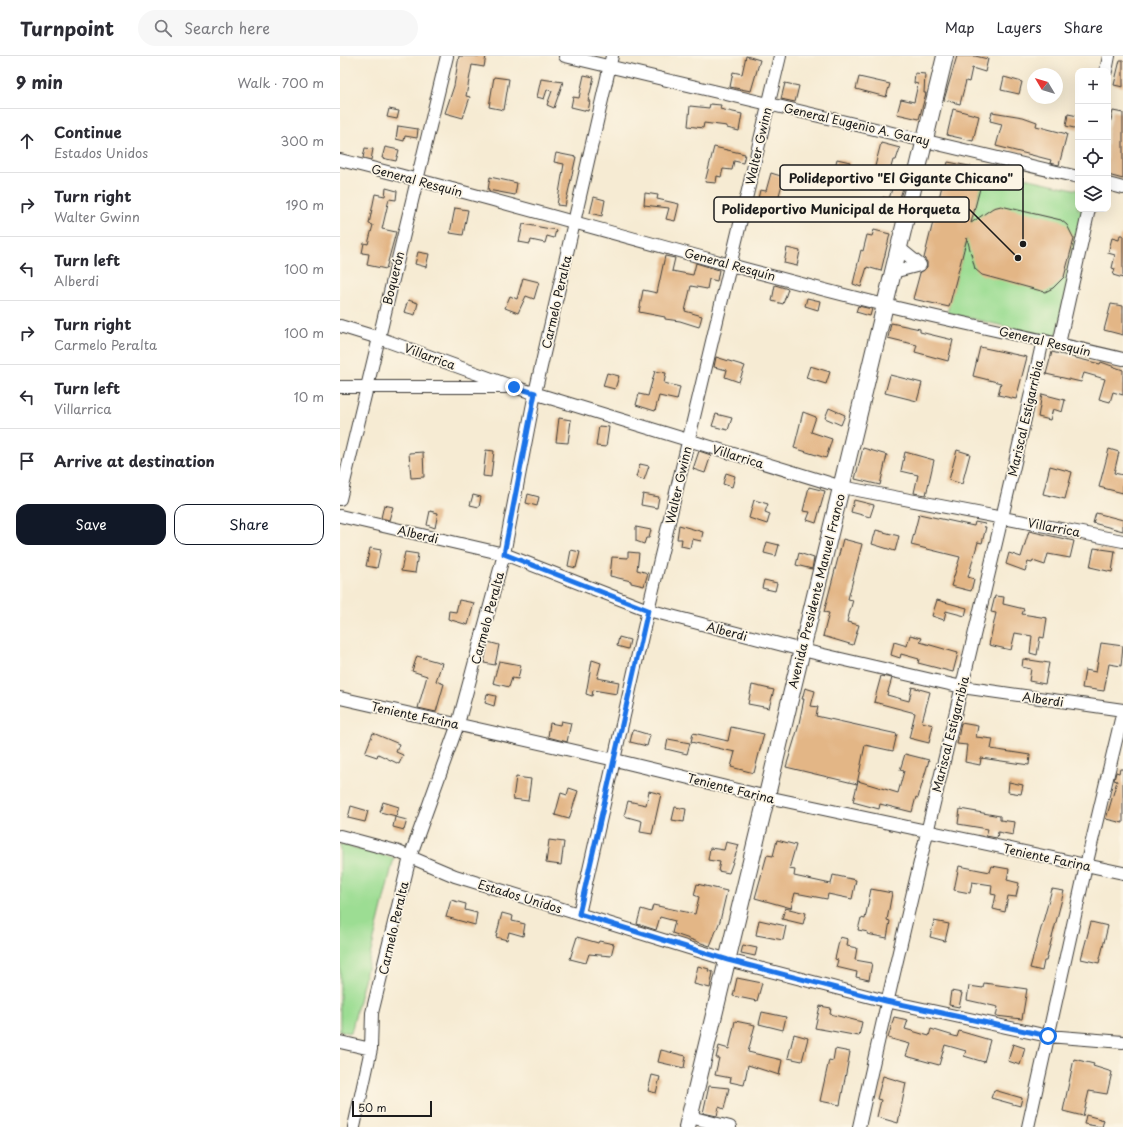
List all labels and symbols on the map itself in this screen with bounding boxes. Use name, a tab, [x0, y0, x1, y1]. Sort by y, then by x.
north arrow	[1027, 68, 1063, 104]
street label: General Eugenio A. Garay	[782, 98, 932, 150]
street label: Walter Gwinn	[740, 105, 776, 187]
street label: General Resquín	[369, 159, 465, 201]
callout: Polideportivo "El Gigante Chicano"	[780, 165, 1023, 190]
text: Polideportivo "El Gigante Chicano"	[789, 168, 1013, 187]
callout: Polideportivo Municipal de Horqueta	[714, 197, 969, 222]
text: Polideportivo Municipal de Horqueta	[721, 199, 961, 218]
street label: General Resquín	[682, 243, 778, 285]
street label: Boquerón	[378, 249, 408, 307]
street label: Carmelo Peralta	[537, 253, 576, 350]
street label: General Resquín	[997, 322, 1093, 360]
street label: Villarrica	[402, 338, 458, 374]
street label: Mariscal Estigarribia	[1003, 357, 1047, 478]
route end	[505, 378, 523, 396]
street label: Villarrica	[710, 440, 766, 472]
street label: Walter Gwinn	[660, 444, 696, 526]
street label: Avenida Presidente Manuel Franco	[783, 491, 849, 690]
street label: Villarrica	[1026, 513, 1082, 541]
street label: Alberdi	[396, 521, 440, 547]
street label: Carmelo Peralta	[466, 569, 508, 666]
street label: Alberdi	[705, 617, 749, 645]
street label: Mariscal Estigarribia	[927, 673, 973, 794]
street label: Alberdi	[1021, 687, 1065, 711]
street label: Teniente Farina	[369, 697, 461, 733]
street label: Teniente Farina	[685, 768, 777, 808]
street label: Teniente Farina	[1001, 839, 1093, 875]
street label: Estados Unidos	[476, 875, 565, 917]
street label: Carmelo Peralta	[374, 879, 413, 976]
route start	[1039, 1027, 1057, 1045]
scale bar	[352, 1099, 432, 1118]

